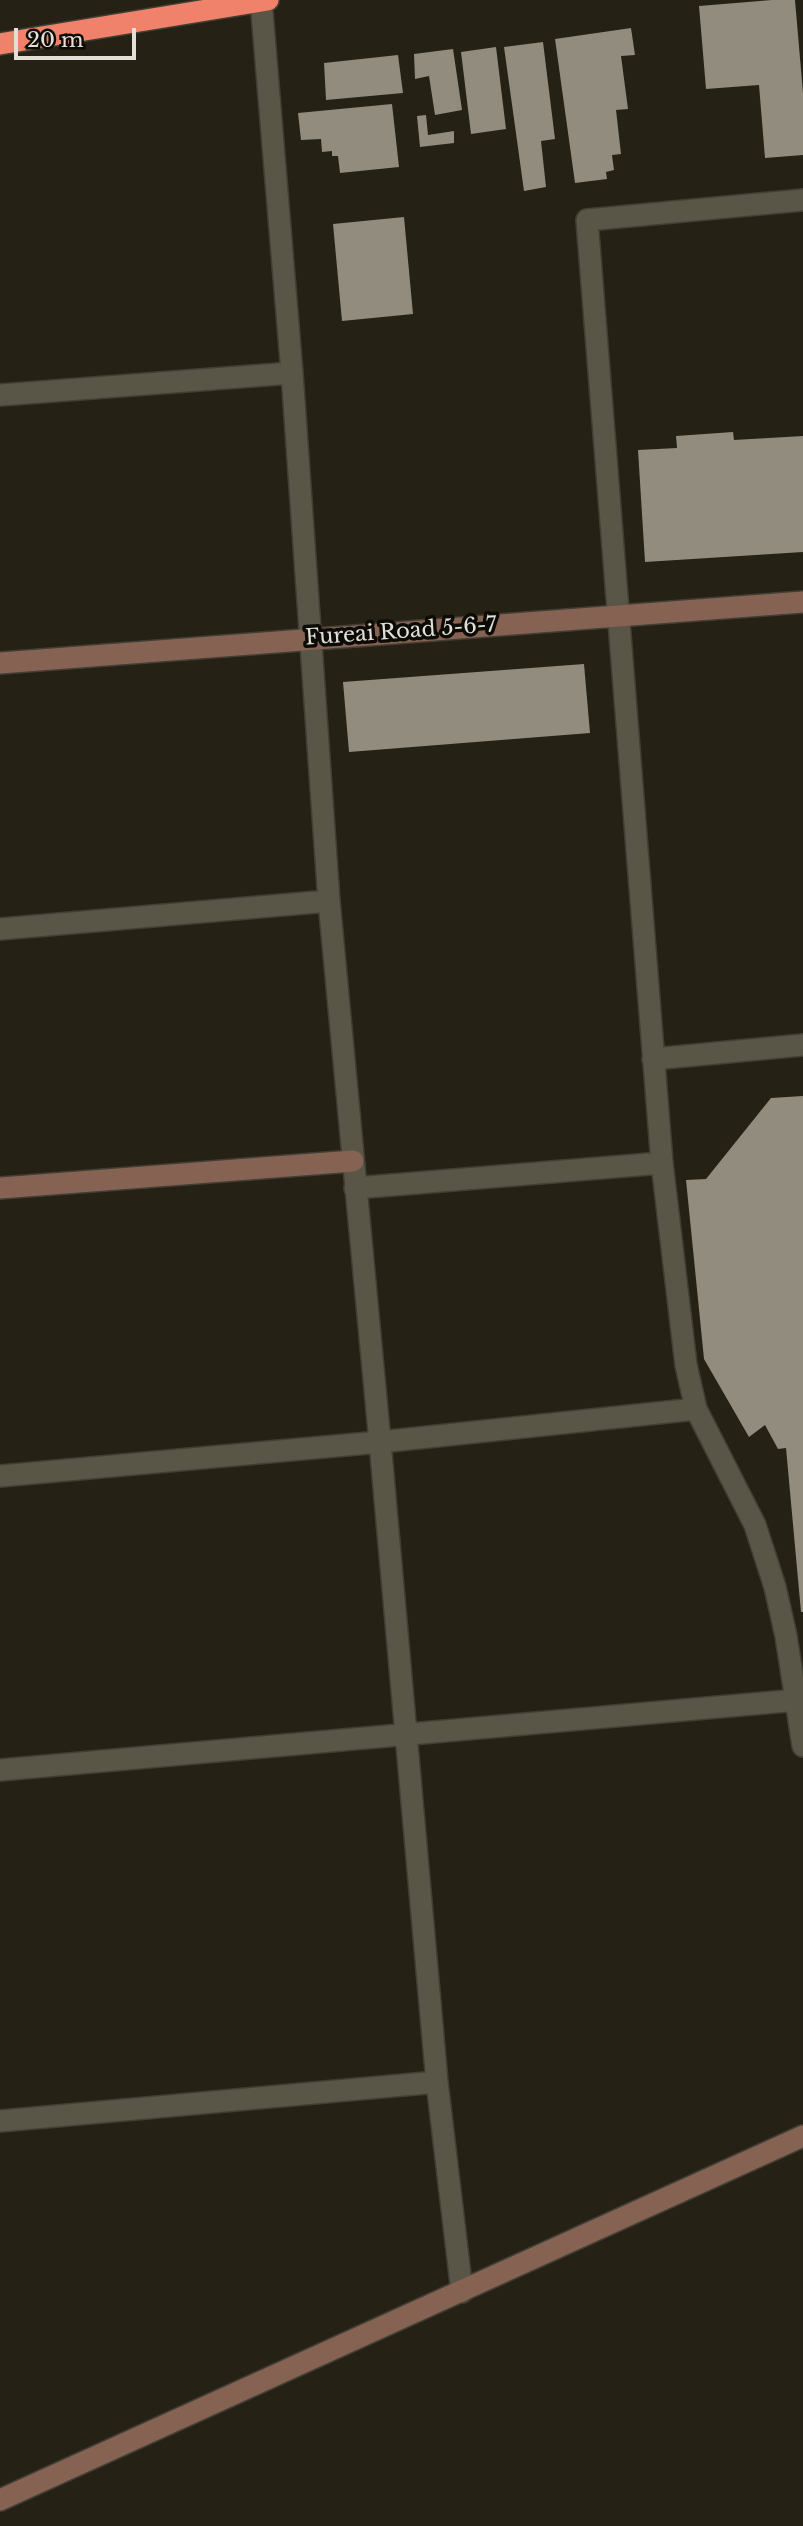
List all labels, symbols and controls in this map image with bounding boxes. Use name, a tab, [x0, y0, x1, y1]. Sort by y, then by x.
scale bar	[18, 14, 140, 58]
text: 20 m	[27, 27, 84, 53]
street label: Fureai Road 5-6-7	[304, 613, 498, 651]

